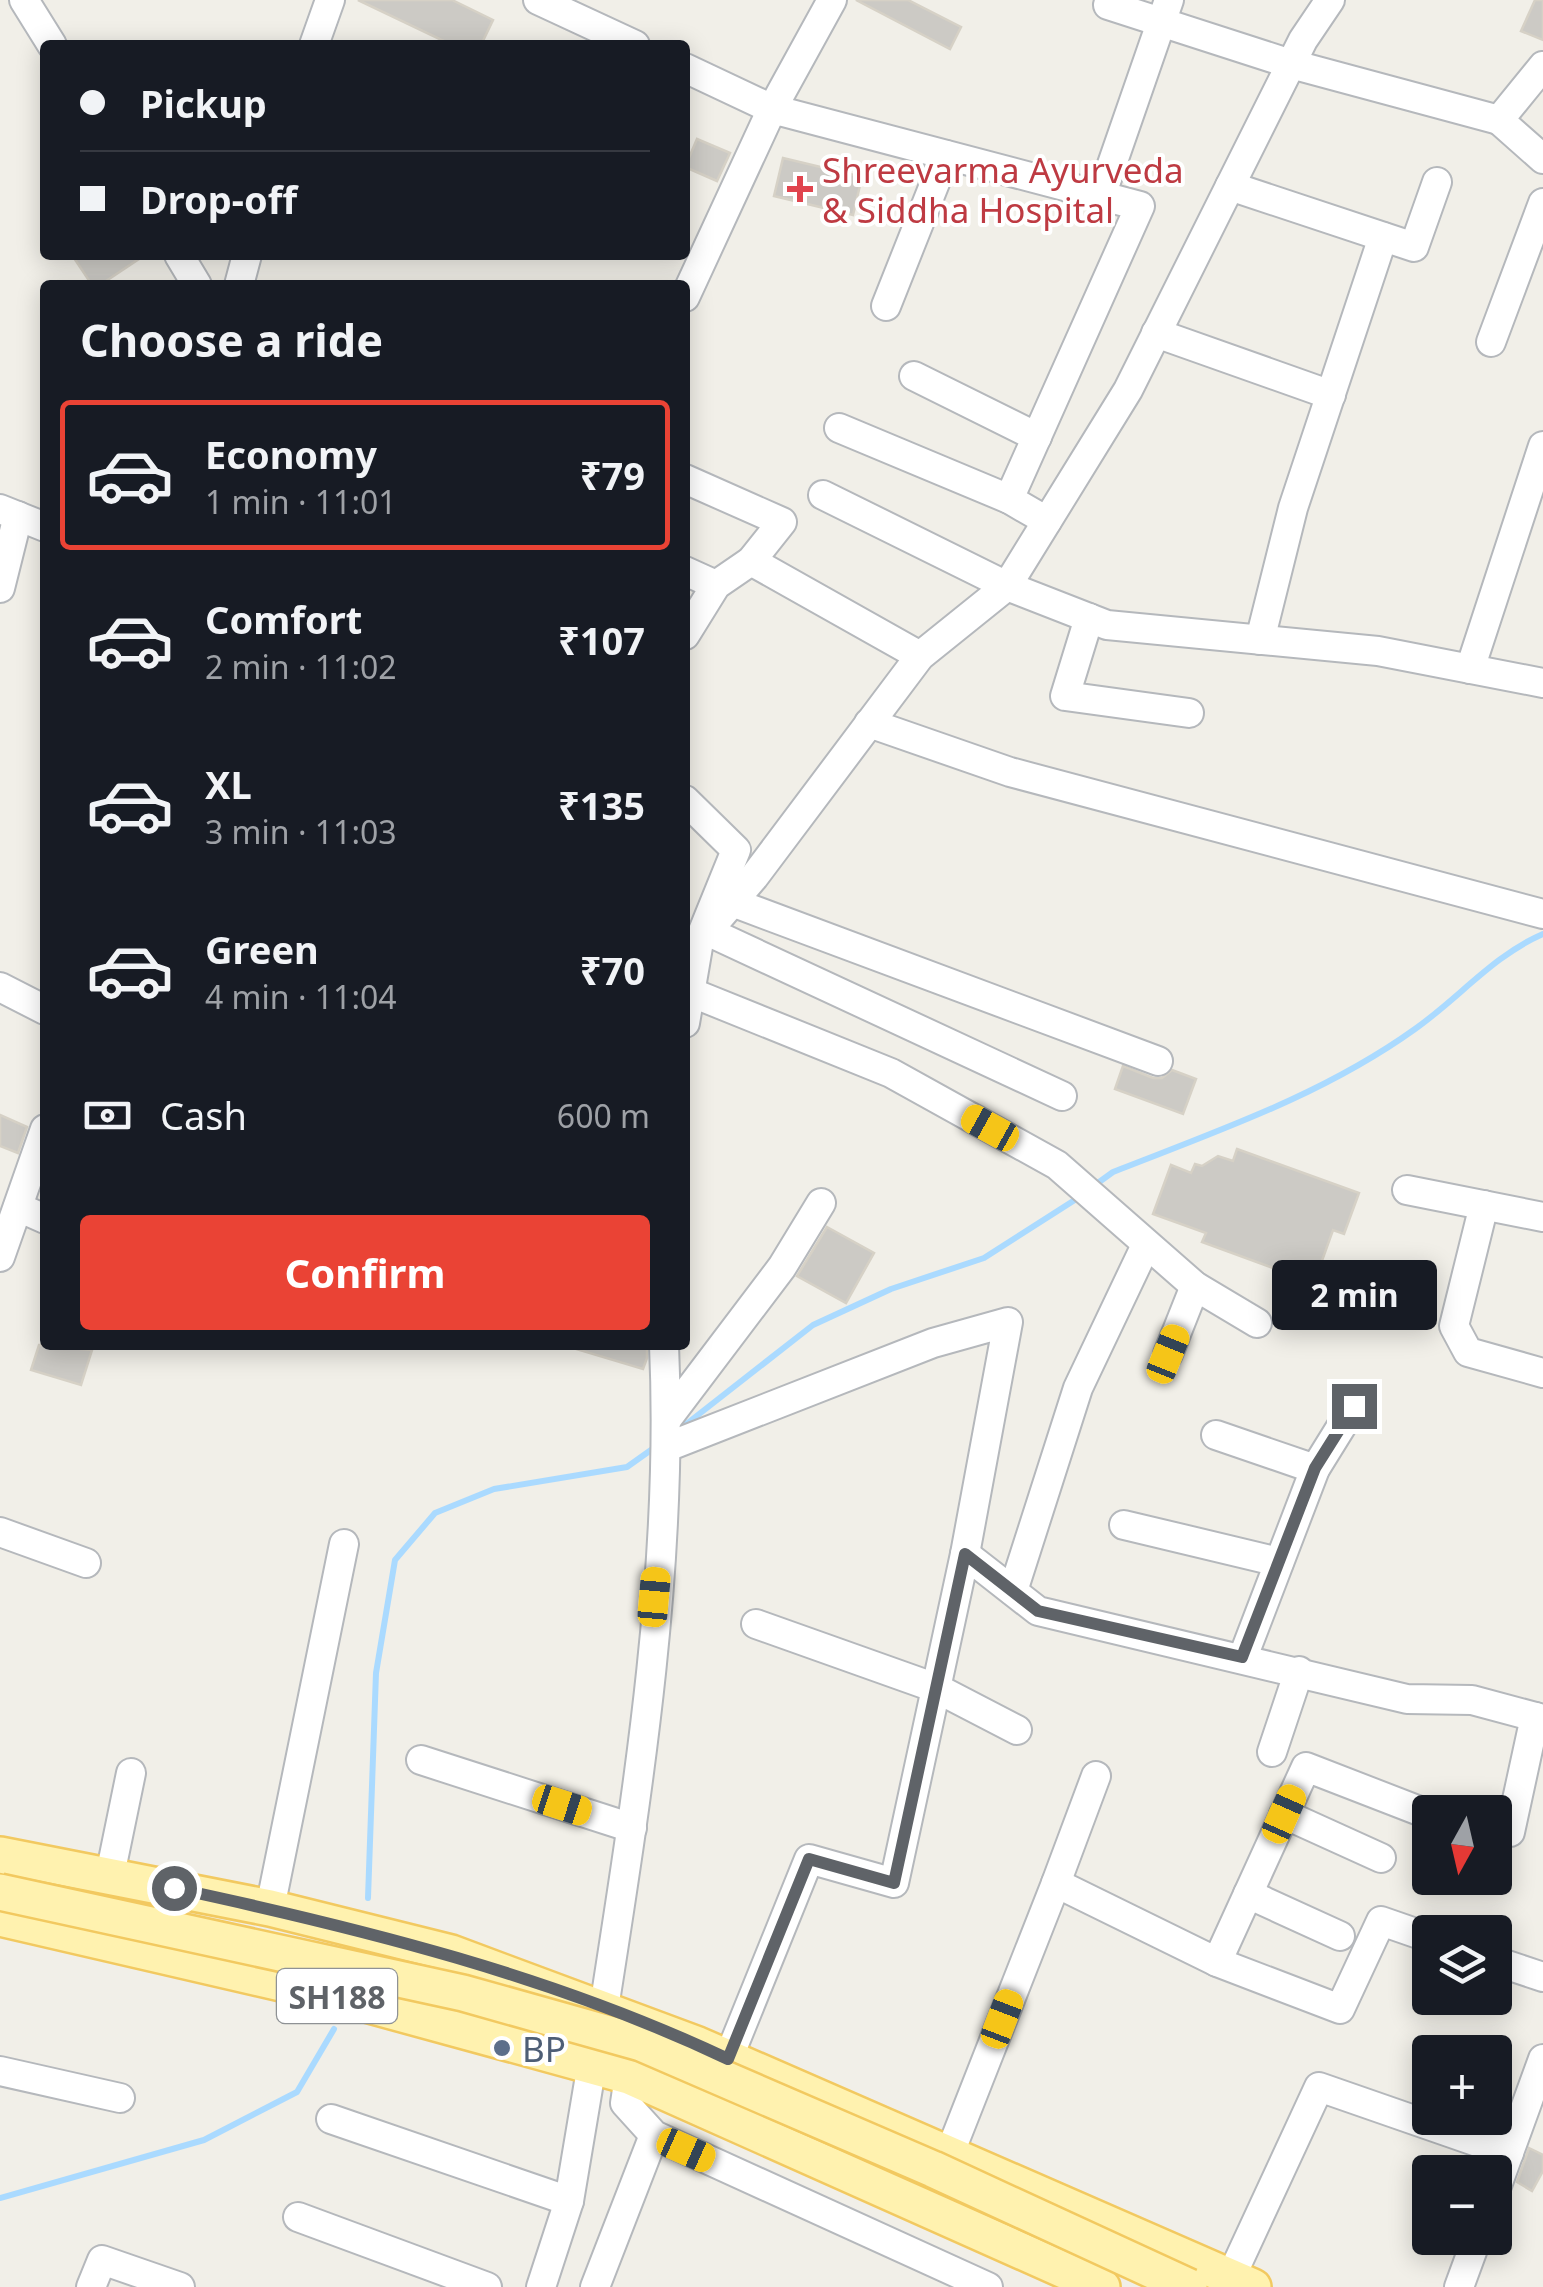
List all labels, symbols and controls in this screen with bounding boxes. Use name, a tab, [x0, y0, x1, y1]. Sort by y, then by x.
text: Pickup	[140, 77, 267, 129]
place label: Shreevarma Ayurveda & Siddha Hospital	[822, 146, 1184, 233]
text: Drop-off	[140, 173, 297, 225]
marker: Shreevarma Ayurveda & Siddha Hospital	[787, 176, 813, 202]
text: Choose a ride	[80, 309, 383, 370]
text: Economy	[205, 428, 377, 480]
icon: car	[85, 430, 175, 520]
text: ₹79	[580, 449, 645, 501]
text: 1 min · 11:01	[205, 480, 397, 523]
text: Comfort	[205, 593, 362, 645]
icon: car	[85, 595, 175, 685]
text: ₹107	[558, 614, 645, 666]
text: 2 min · 11:02	[205, 645, 397, 688]
text: XL	[205, 758, 252, 810]
icon: car	[85, 760, 175, 850]
text: ₹135	[558, 779, 645, 831]
text: 3 min · 11:03	[205, 810, 397, 853]
text: Green	[205, 923, 319, 975]
icon: car	[85, 925, 175, 1015]
text: ₹70	[580, 944, 645, 996]
text: 4 min · 11:04	[205, 975, 397, 1018]
icon: cash	[80, 1088, 135, 1143]
text: Cash	[160, 1089, 247, 1141]
text: 600 m	[557, 1094, 650, 1137]
car	[956, 1100, 1024, 1156]
button: Confirm	[80, 1215, 650, 1330]
callout: 2 min	[1272, 1261, 1436, 1331]
text: 2 min	[1310, 1273, 1399, 1316]
car	[1143, 1321, 1193, 1387]
route end	[1332, 1384, 1377, 1429]
car	[636, 1566, 672, 1628]
car	[1258, 1780, 1310, 1848]
car	[529, 1781, 595, 1829]
north arrow	[1412, 1795, 1512, 1895]
map controls	[1412, 1795, 1512, 2255]
route start	[152, 1866, 197, 1911]
button: layers	[1412, 1915, 1512, 2015]
road number: SH188	[277, 1969, 397, 2023]
car	[977, 1986, 1027, 2052]
place label: BP	[522, 2025, 566, 2072]
button: +	[1412, 2035, 1512, 2135]
marker: BP	[491, 2037, 513, 2059]
car	[652, 2124, 720, 2176]
button: −	[1412, 2155, 1512, 2255]

